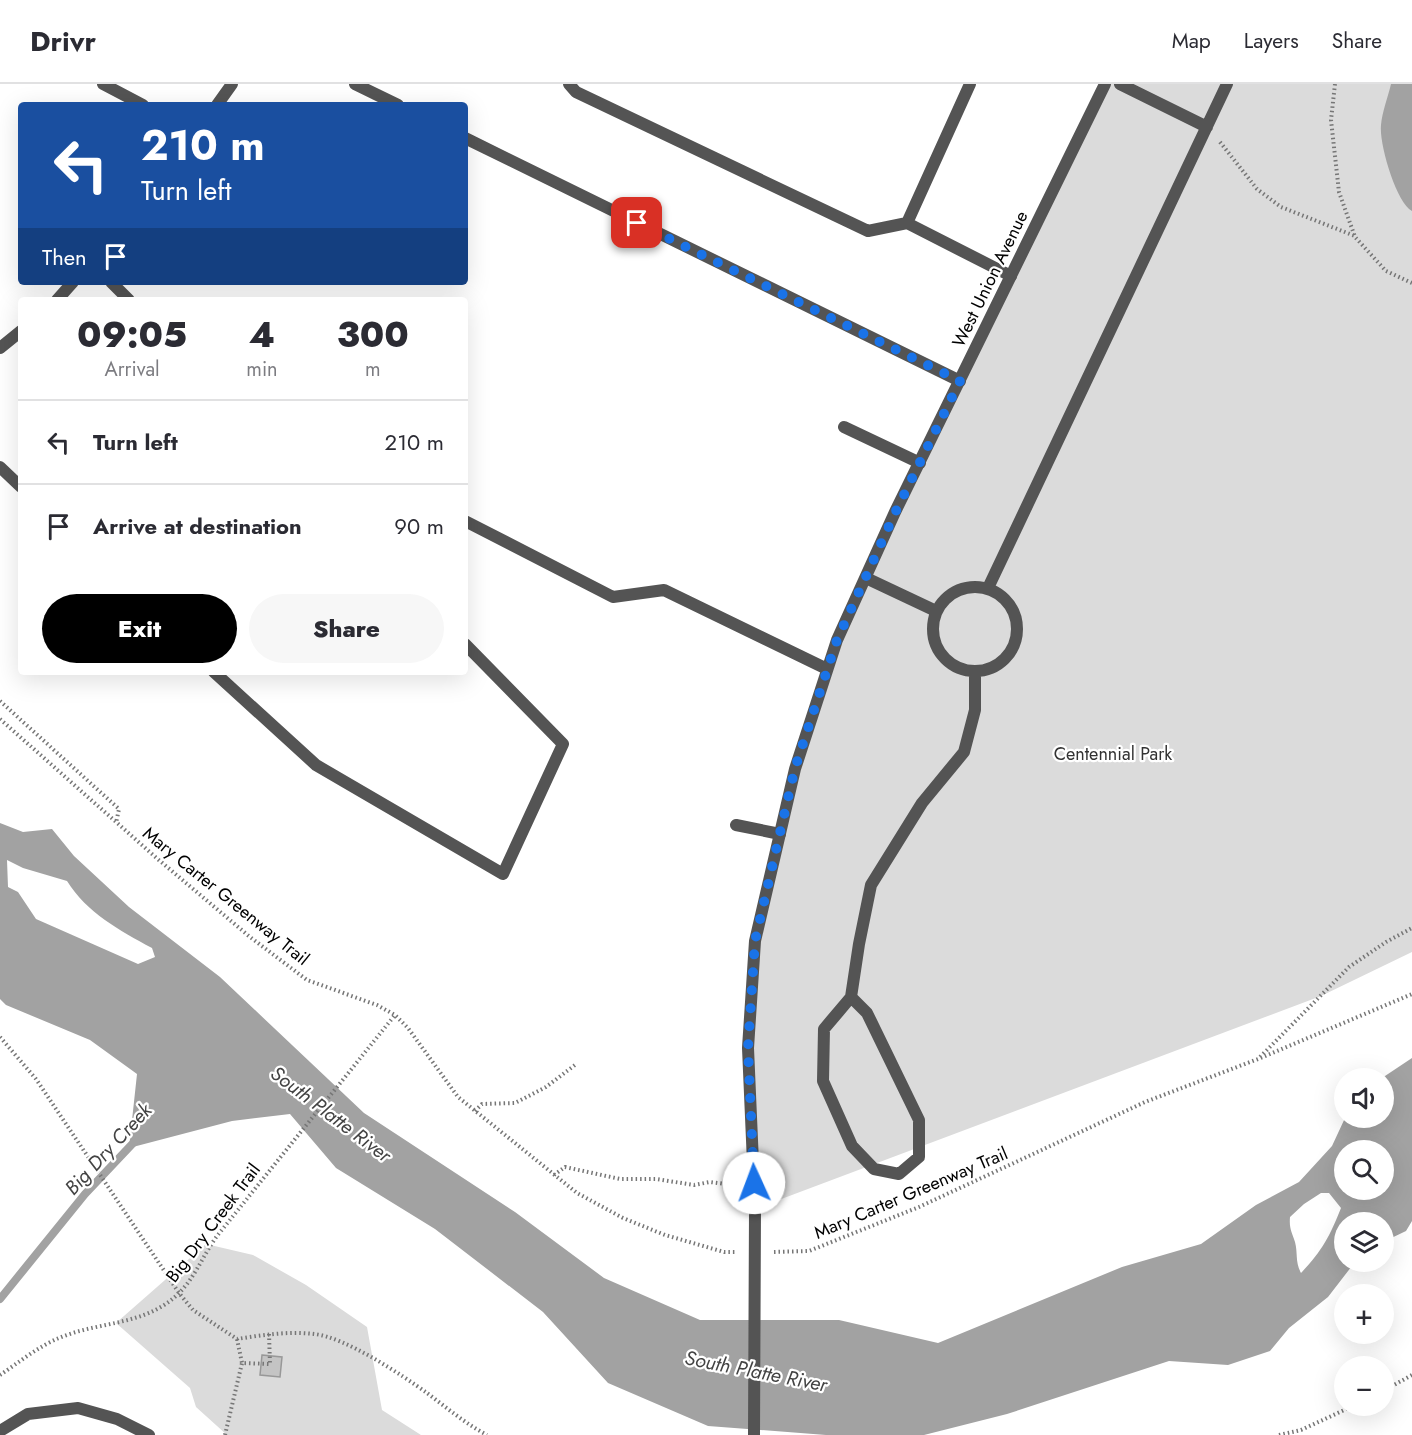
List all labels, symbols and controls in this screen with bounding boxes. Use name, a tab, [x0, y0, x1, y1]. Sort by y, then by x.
text: Drivr	[30, 21, 96, 62]
text: Map	[1172, 26, 1211, 56]
text: Layers	[1244, 26, 1299, 56]
text: Share	[1332, 26, 1382, 56]
text: 210 m	[141, 115, 265, 176]
icon: left	[42, 126, 120, 204]
text: Turn left	[141, 171, 231, 210]
pin	[611, 197, 662, 248]
icon: arrive	[620, 206, 653, 239]
street label: West Union Avenue	[946, 206, 1034, 352]
icon: arrive	[99, 240, 132, 273]
text: Then	[42, 241, 87, 273]
text: 09:05	[77, 308, 187, 360]
text: 4	[249, 308, 275, 360]
text: 300	[337, 308, 409, 360]
text: Arrival	[105, 355, 160, 384]
text: min	[246, 355, 278, 384]
text: m	[365, 355, 381, 384]
icon: left	[42, 426, 75, 459]
text: Turn left	[93, 426, 178, 458]
text: 210 m	[385, 426, 444, 458]
icon: arrive	[42, 510, 75, 543]
text: Arrive at destination	[93, 510, 302, 542]
text: 90 m	[394, 510, 444, 542]
button: Exit	[42, 594, 237, 663]
button: Share	[249, 594, 444, 663]
park label: Centennial Park	[1054, 741, 1172, 767]
street label: Mary Carter Greenway Trail	[137, 820, 315, 972]
water label: South Platte River	[264, 1059, 398, 1170]
map controls	[1334, 1068, 1394, 1416]
button: sound	[1334, 1068, 1394, 1128]
water label: Big Dry Creek	[58, 1096, 160, 1202]
street label: Mary Carter Greenway Trail	[810, 1140, 1012, 1246]
button: search	[1334, 1140, 1394, 1200]
position arrow	[722, 1151, 786, 1215]
street label: Big Dry Creek Trail	[159, 1158, 267, 1288]
button: layers	[1334, 1212, 1394, 1272]
button: +	[1334, 1284, 1394, 1344]
water label: South Platte River	[682, 1343, 831, 1400]
button: −	[1334, 1356, 1394, 1416]

